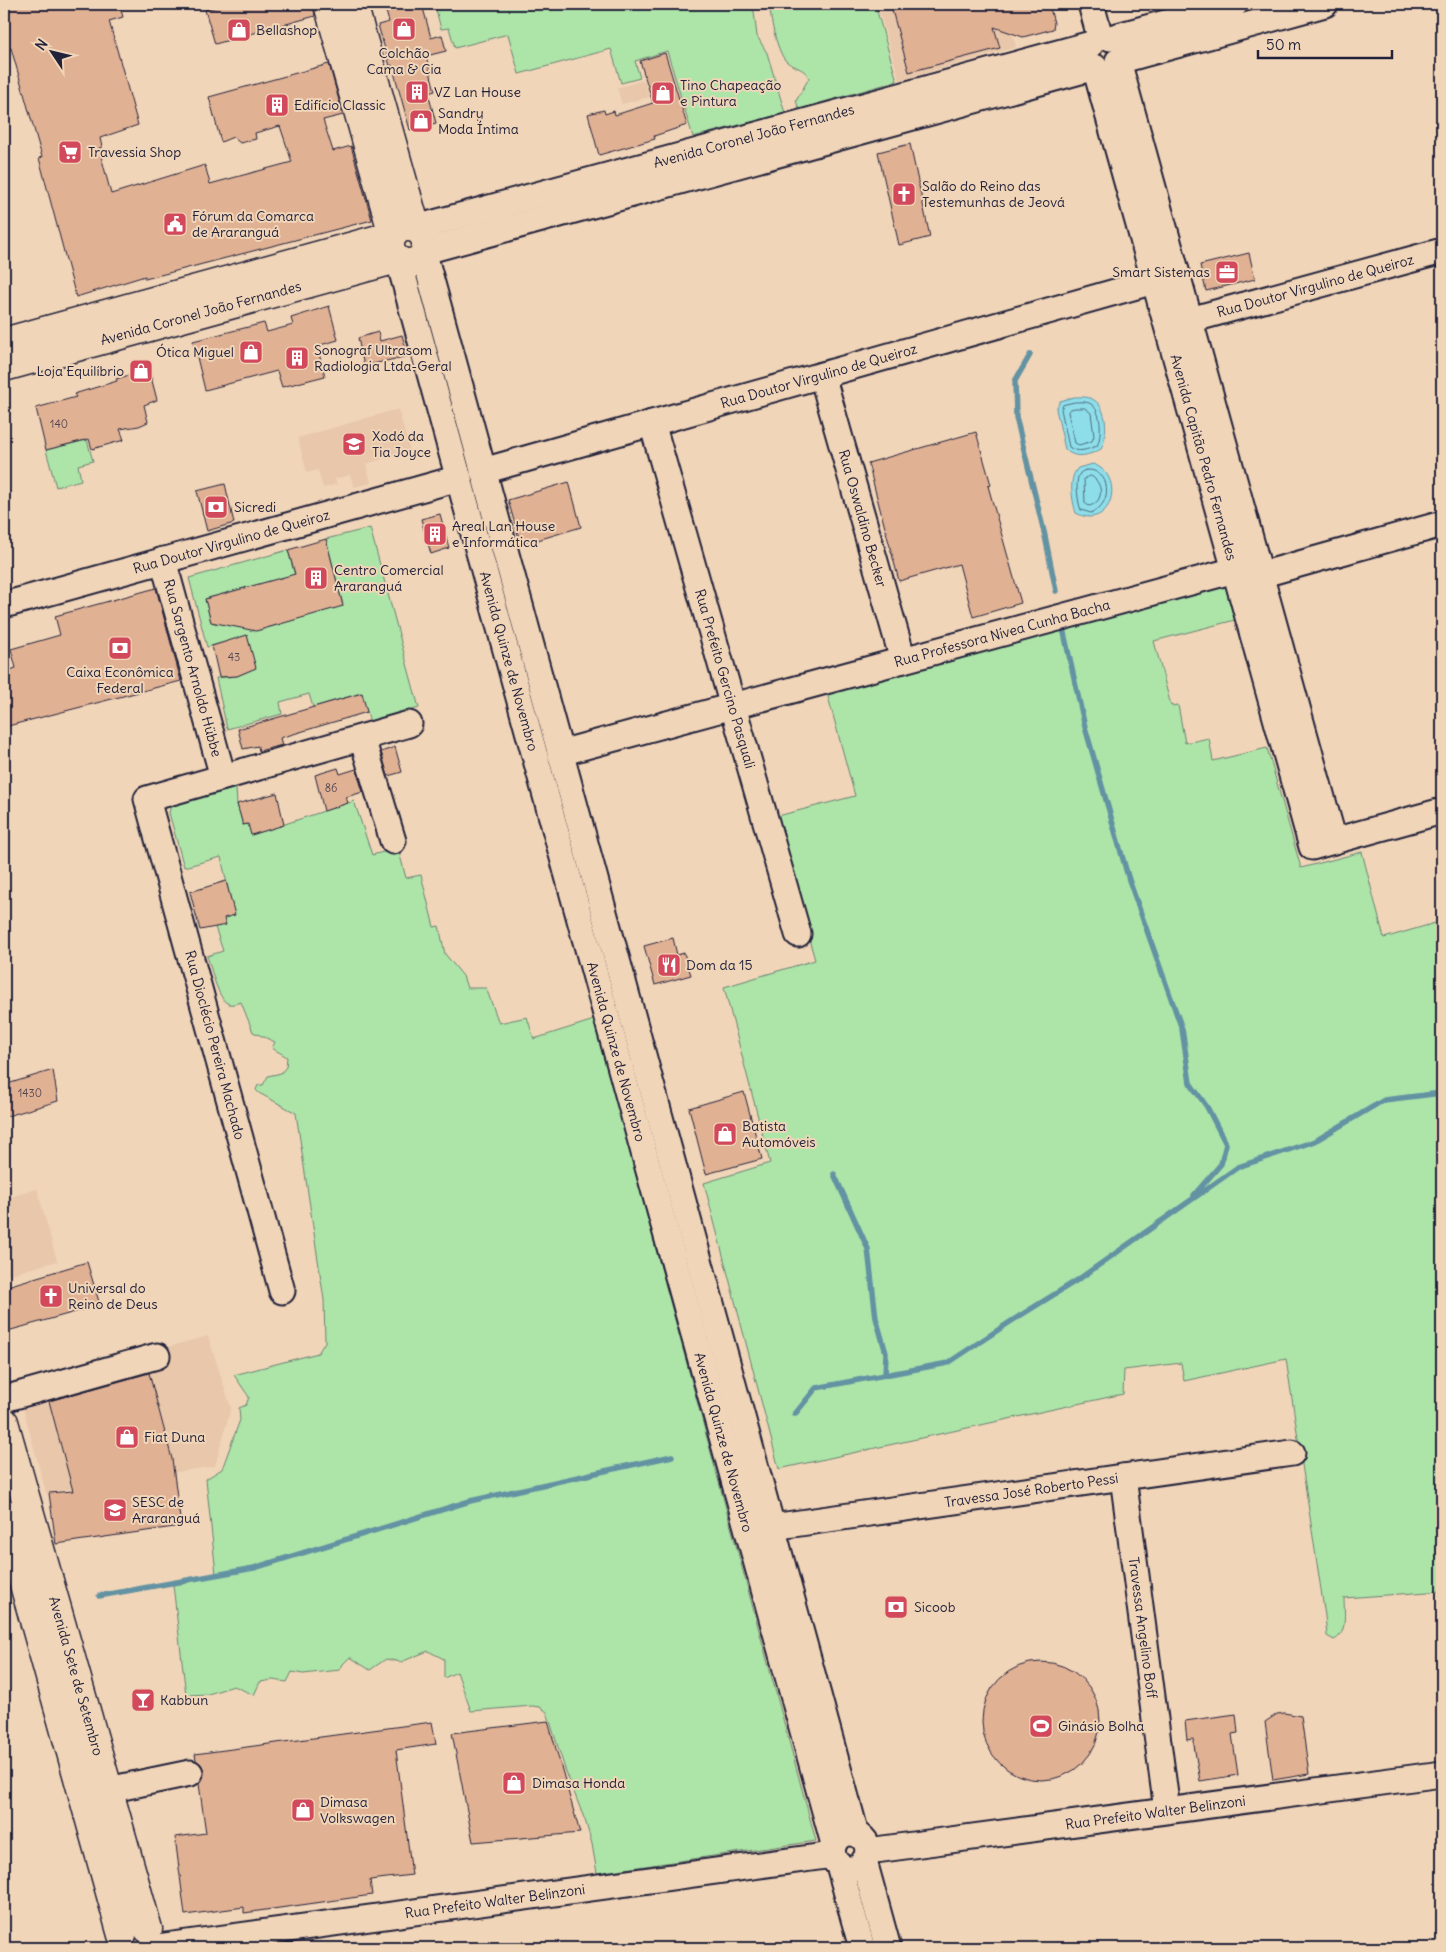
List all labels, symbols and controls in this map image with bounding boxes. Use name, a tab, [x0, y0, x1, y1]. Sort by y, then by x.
shop icon: Colchão Cama & Cia	[391, 16, 417, 42]
shop icon: Bellashop	[226, 17, 252, 43]
place label: Bellashop	[256, 21, 317, 39]
north arrow	[28, 28, 78, 78]
scale bar	[1258, 28, 1392, 60]
text: N	[31, 35, 52, 54]
text: 50 m	[1266, 35, 1301, 54]
place label: Colchão Cama & Cia	[366, 44, 442, 78]
place label: Tino Chapeação e Pintura	[680, 76, 781, 110]
building icon: VZ Lan House	[404, 79, 430, 105]
shop icon: Tino Chapeação e Pintura	[650, 80, 676, 106]
place label: VZ Lan House	[434, 83, 521, 101]
building icon: Edifício Classic	[264, 92, 290, 118]
place label: Edifício Classic	[294, 96, 386, 114]
street label: Avenida Coronel João Fernandes	[651, 100, 856, 172]
place label: Sandry Moda Íntima	[438, 104, 519, 138]
shop icon: Sandry Moda Íntima	[408, 108, 434, 134]
supermarket icon: Travessia Shop	[57, 139, 83, 165]
place label: Travessia Shop	[88, 143, 181, 161]
place label: Salão do Reino das Testemunhas de Jeová	[922, 177, 1065, 211]
church icon: Salão do Reino das Testemunhas de Jeová	[891, 181, 917, 207]
place label: Fórum da Comarca de Araranguá	[192, 207, 314, 241]
public building icon: Fórum da Comarca de Araranguá	[162, 211, 188, 237]
street label: Rua Doutor Virgulino de Queiroz	[1215, 250, 1416, 321]
office icon: Smart Sistemas	[1214, 259, 1240, 285]
place label: Smart Sistemas	[1112, 263, 1210, 281]
street label: Avenida Coronel João Fernandes	[98, 277, 303, 349]
shop icon: Ótica Miguel	[238, 339, 264, 365]
street label: Rua Doutor Virgulino de Queiroz	[718, 339, 919, 412]
place label: Sonograf Ultrasom Radiologia Ltda-Geral	[314, 341, 452, 375]
place label: Ótica Miguel	[156, 343, 234, 361]
building icon: Sonograf Ultrasom Radiologia Ltda-Geral	[284, 345, 310, 371]
street label: Avenida Capitão Pedro Fernandes	[1166, 352, 1241, 563]
shop icon: Loja Equilíbrio	[128, 358, 154, 384]
place label: Loja Equilíbrio	[36, 362, 124, 380]
house number: 140	[50, 417, 68, 431]
place label: Xodó da Tia Joyce	[372, 427, 431, 461]
school or university icon: Xodó da Tia Joyce	[341, 431, 367, 457]
street label: Rua Oswaldino Becker	[835, 447, 891, 590]
bank icon: Sicredi	[203, 494, 229, 520]
place label: Sicredi	[234, 498, 276, 516]
street label: Rua Doutor Virgulino de Queiroz	[131, 505, 332, 578]
place label: Areal Lan House e Informática	[452, 517, 555, 551]
building icon: Areal Lan House e Informática	[422, 521, 448, 547]
place label: Centro Comercial Araranguá	[334, 561, 444, 595]
building icon: Centro Comercial Araranguá	[303, 565, 329, 591]
street label: Avenida Quinze de Novembro	[476, 569, 542, 753]
street label: Rua Sargento Arnoldo Hübbe	[160, 577, 226, 759]
street label: Rua Prefeito Gercino Pasquali	[691, 587, 759, 771]
street label: Rua Professora Nívea Cunha Bacha	[892, 595, 1112, 671]
bank icon: Caixa Econômica Federal	[107, 635, 133, 661]
house number: 43	[228, 650, 240, 664]
place label: Caixa Econômica Federal	[66, 663, 174, 697]
house number: 86	[325, 781, 337, 795]
street label: Rua Dioclécio Pereira Machado	[181, 948, 249, 1142]
restaurant icon: Dom da 15	[656, 952, 682, 978]
place label: Dom da 15	[686, 956, 753, 974]
street label: Avenida Quinze de Novembro	[583, 960, 650, 1144]
house number: 1430	[18, 1086, 42, 1100]
place label: Batista Automóveis	[742, 1117, 816, 1151]
shop icon: Batista Automóveis	[712, 1121, 738, 1147]
place label: Universal do Reino de Deus	[68, 1279, 158, 1313]
church icon: Universal do Reino de Deus	[38, 1283, 64, 1309]
street label: Avenida Quinze de Novembro	[690, 1350, 757, 1534]
shop icon: Fiat Duna	[114, 1424, 140, 1450]
place label: Fiat Duna	[144, 1428, 205, 1446]
street label: Travessa José Roberto Pessi	[943, 1469, 1120, 1511]
place label: SESC de Araranguá	[132, 1493, 200, 1527]
school or university icon: SESC de Araranguá	[102, 1497, 128, 1523]
street label: Travessa Angelino Boff	[1125, 1556, 1161, 1700]
street label: Avenida Sete de Setembro	[45, 1594, 107, 1758]
bank icon: Sicoob	[883, 1594, 909, 1620]
place label: Sicoob	[914, 1598, 956, 1616]
bar icon: Kabbun	[130, 1687, 156, 1713]
place label: Kabbun	[160, 1691, 208, 1709]
sports icon: Ginásio Bolha	[1028, 1713, 1054, 1739]
place label: Ginásio Bolha	[1058, 1717, 1144, 1735]
shop icon: Dimasa Honda	[501, 1770, 527, 1796]
place label: Dimasa Honda	[532, 1774, 625, 1792]
street label: Rua Prefeito Walter Belinzoni	[1064, 1791, 1247, 1833]
place label: Dimasa Volkswagen	[320, 1793, 395, 1827]
shop icon: Dimasa Volkswagen	[290, 1797, 316, 1823]
street label: Rua Prefeito Walter Belinzoni	[404, 1880, 586, 1922]

